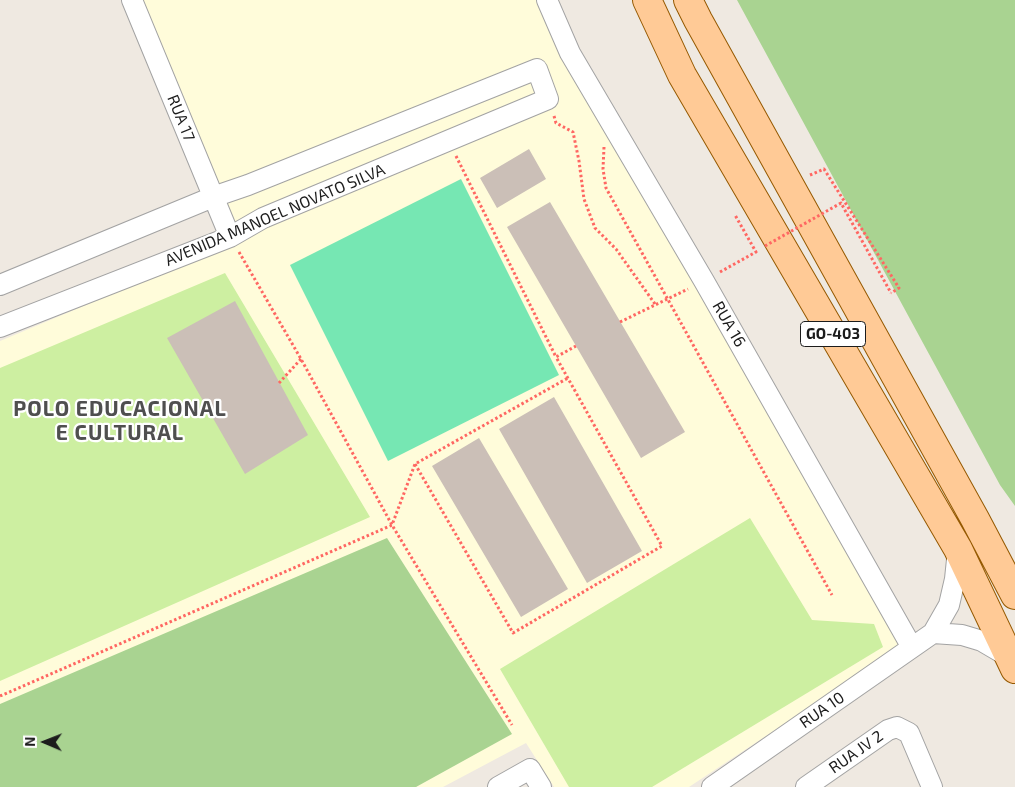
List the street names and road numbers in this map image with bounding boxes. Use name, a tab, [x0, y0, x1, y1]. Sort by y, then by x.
street label: RUA 17	[163, 92, 199, 144]
street label: AVENIDA MANOEL NOVATO SILVA	[162, 160, 388, 270]
street label: RUA 16	[708, 298, 750, 350]
road number: GO-403	[800, 322, 866, 346]
street label: RUA 10	[796, 688, 848, 732]
street label: RUA JV 2	[825, 726, 887, 778]

